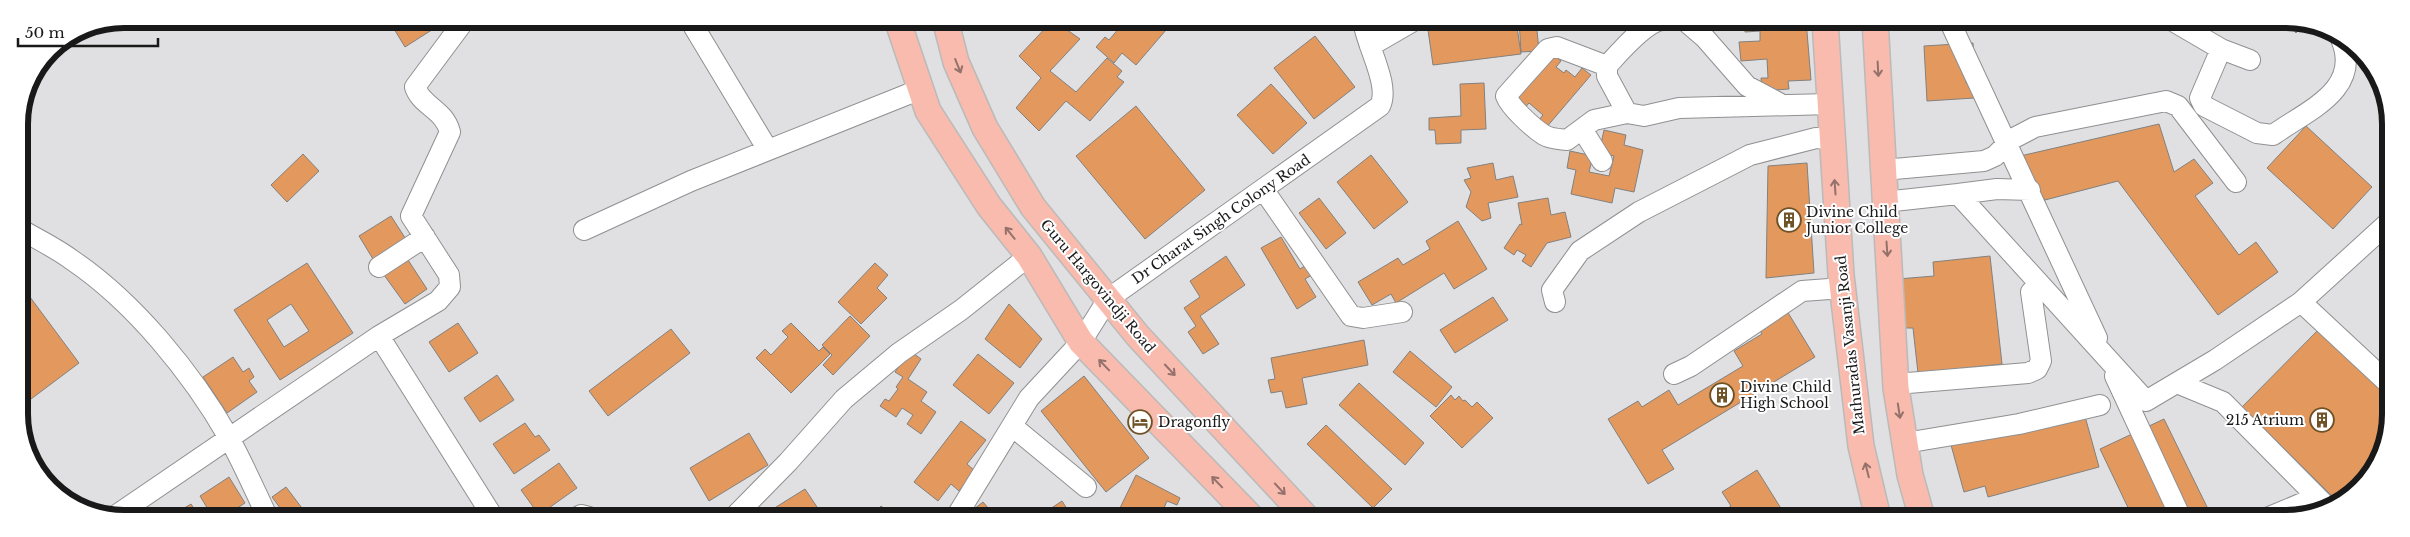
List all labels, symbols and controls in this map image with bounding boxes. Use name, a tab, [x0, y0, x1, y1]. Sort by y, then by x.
scale bar	[18, 15, 158, 47]
text: 50 m	[25, 23, 65, 42]
one-way arrow	[954, 58, 963, 73]
one-way arrow	[1873, 61, 1882, 77]
street label: Dr Charat Singh Colony Road	[1128, 150, 1314, 288]
one-way arrow	[1831, 180, 1840, 196]
place label: Divine Child Junior College	[1804, 203, 1908, 237]
building icon: Divine Child Junior College	[1776, 207, 1802, 233]
street label: Guru Hargovindji Road	[1037, 216, 1160, 357]
one-way arrow	[1005, 227, 1016, 240]
one-way arrow	[1883, 241, 1892, 257]
street label: Mathuradas Vasanji Road	[1832, 254, 1868, 436]
one-way arrow	[1098, 359, 1110, 372]
one-way arrow	[1164, 364, 1176, 376]
place label: Divine Child High School	[1740, 378, 1832, 412]
building icon: Divine Child High School	[1709, 382, 1735, 408]
one-way arrow	[1895, 402, 1905, 418]
building icon: 215 Atrium	[2309, 407, 2335, 433]
hotel icon: Dragonfly	[1127, 409, 1153, 435]
place label: 215 Atrium	[2226, 411, 2304, 429]
place label: Dragonfly	[1158, 413, 1230, 431]
one-way arrow	[1862, 463, 1871, 479]
one-way arrow	[1211, 476, 1223, 488]
one-way arrow	[1274, 483, 1286, 496]

